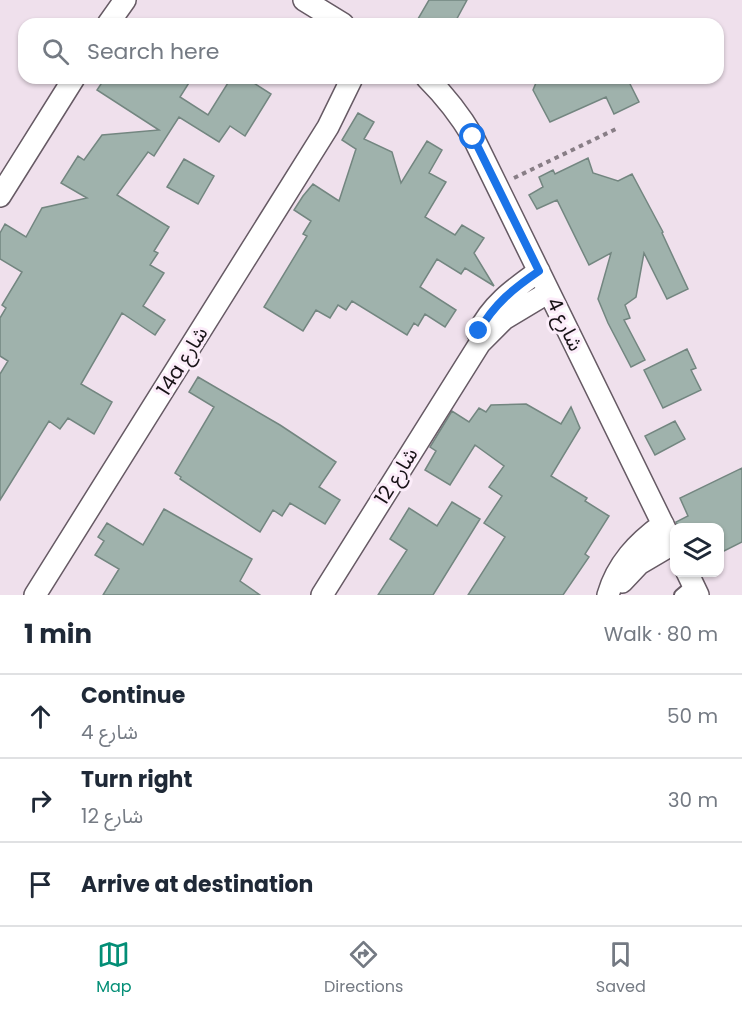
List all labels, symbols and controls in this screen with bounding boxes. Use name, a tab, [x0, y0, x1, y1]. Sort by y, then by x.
search box	[18, 18, 724, 84]
icon: search	[39, 35, 72, 68]
text: Search here	[87, 36, 220, 67]
route start	[459, 123, 485, 149]
street label: شارع 4	[539, 292, 590, 356]
route end	[465, 317, 491, 343]
street label: 14a شارع	[150, 321, 215, 402]
street label: شارع 12	[368, 442, 425, 510]
map controls	[670, 523, 724, 577]
button: layers	[670, 523, 724, 577]
text: 1 min	[24, 616, 92, 652]
text: Walk · 80 m	[604, 620, 718, 648]
text: Continue	[81, 680, 185, 711]
icon: ahead	[24, 700, 57, 733]
text: 50 m	[667, 702, 718, 730]
text: شارع 4	[81, 718, 138, 746]
text: Turn right	[81, 764, 192, 795]
icon: right	[24, 784, 57, 817]
text: 30 m	[668, 786, 718, 814]
text: شارع 12	[81, 802, 143, 830]
icon: arrive	[24, 868, 57, 901]
text: Arrive at destination	[81, 869, 313, 900]
tab: Map	[96, 938, 132, 999]
tab: Directions	[324, 938, 403, 999]
tab: Saved	[596, 938, 646, 999]

